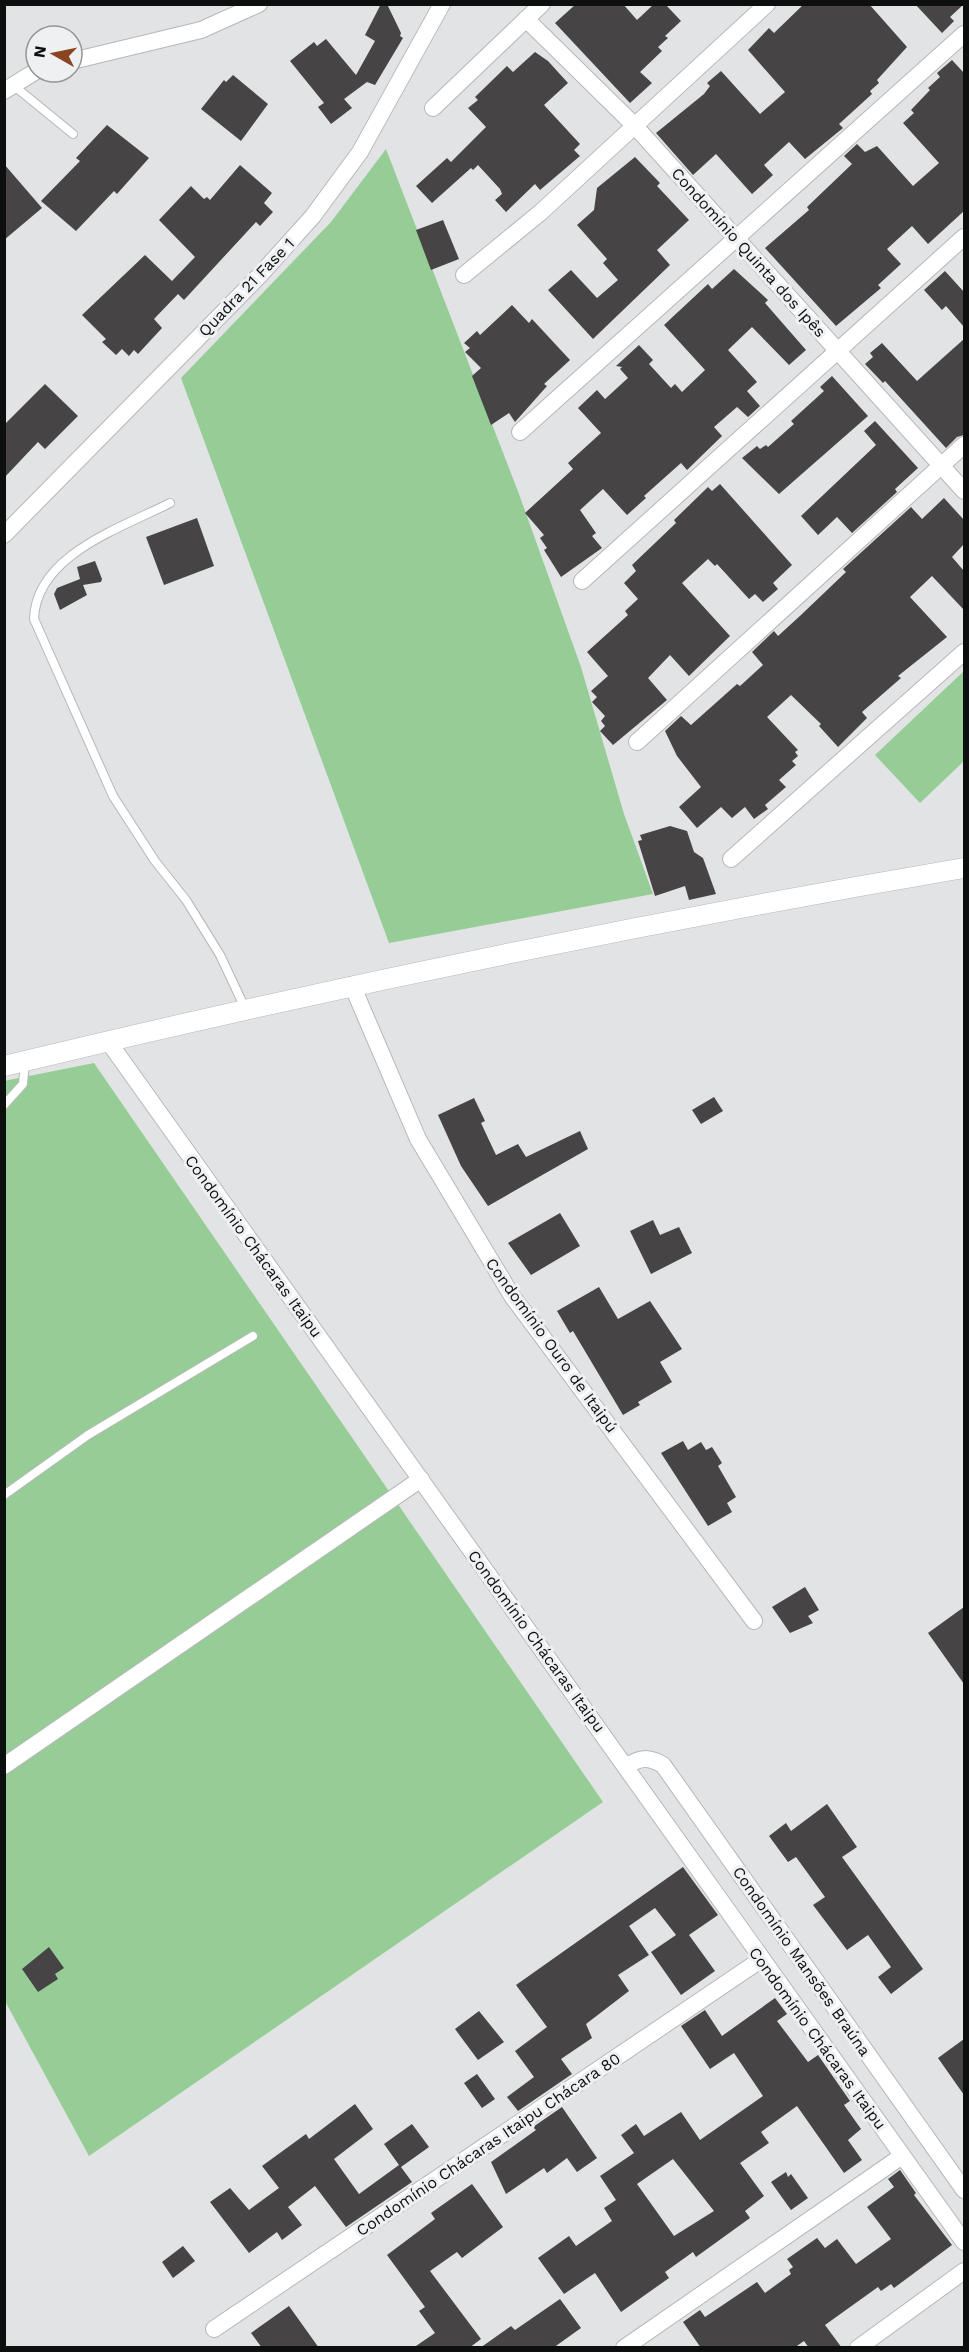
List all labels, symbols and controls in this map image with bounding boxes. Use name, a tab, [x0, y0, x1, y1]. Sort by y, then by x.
north arrow	[24, 24, 84, 84]
text: N	[29, 44, 50, 59]
street label: Condomínio Quinta dos Ipês	[667, 164, 830, 341]
street label: Quadra 21 Fase 1	[195, 234, 298, 341]
street label: Condomínio Chácaras Itaipu	[181, 1151, 326, 1341]
street label: Condomínio Ouro de Itaipú	[482, 1254, 621, 1436]
street label: Condomínio Chácaras Itaipu	[464, 1546, 609, 1736]
street label: Condomínio Mansões Braúna	[729, 1863, 875, 2060]
street label: Condomínio Chácaras Itaipu	[745, 1943, 890, 2133]
street label: Condomínio Chácaras Itaipu Chácara 80	[353, 2049, 624, 2240]

